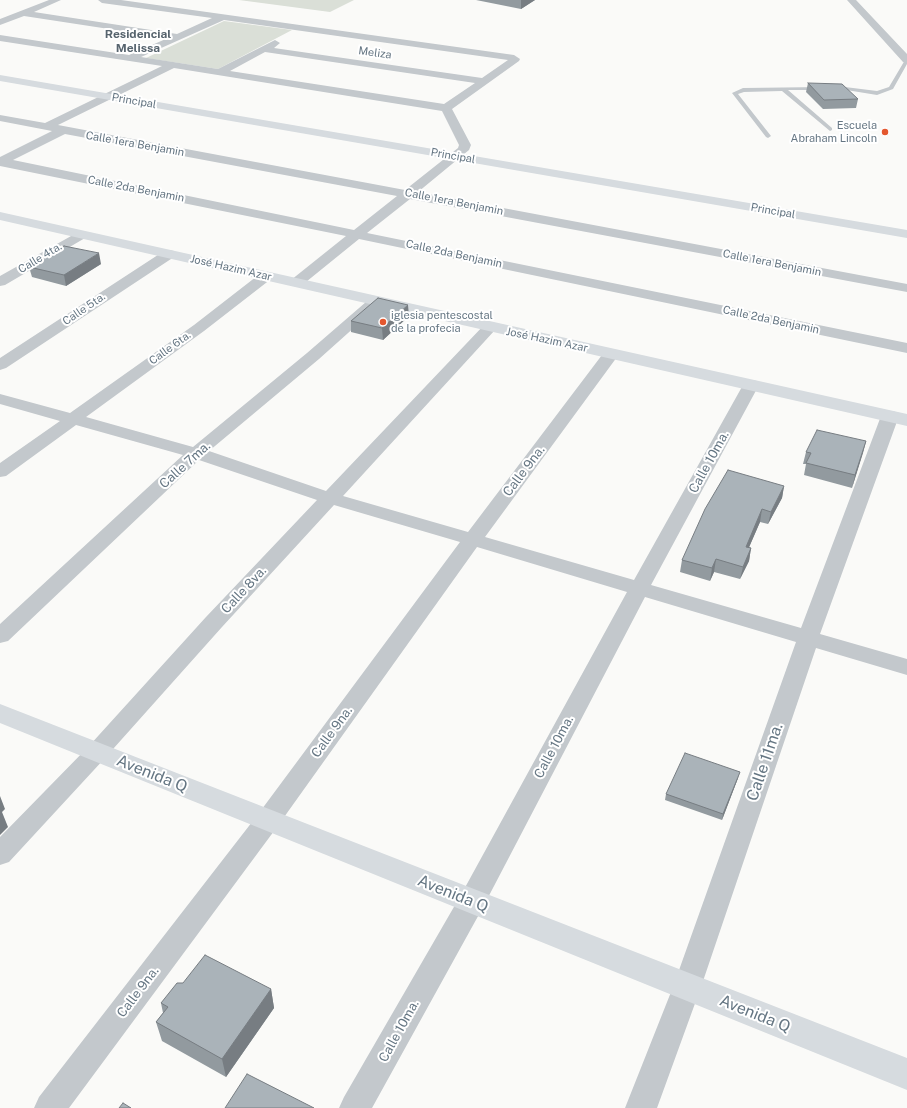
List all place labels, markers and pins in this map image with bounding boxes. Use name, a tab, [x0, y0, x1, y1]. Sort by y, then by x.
place label: Escuela Abraham Lincoln	[791, 119, 877, 145]
marker: Escuela Abraham Lincoln	[880, 127, 890, 137]
place label: iglesia pentescostal de la profecia	[391, 309, 493, 335]
marker: iglesia pentescostal de la profecia	[378, 317, 388, 327]

